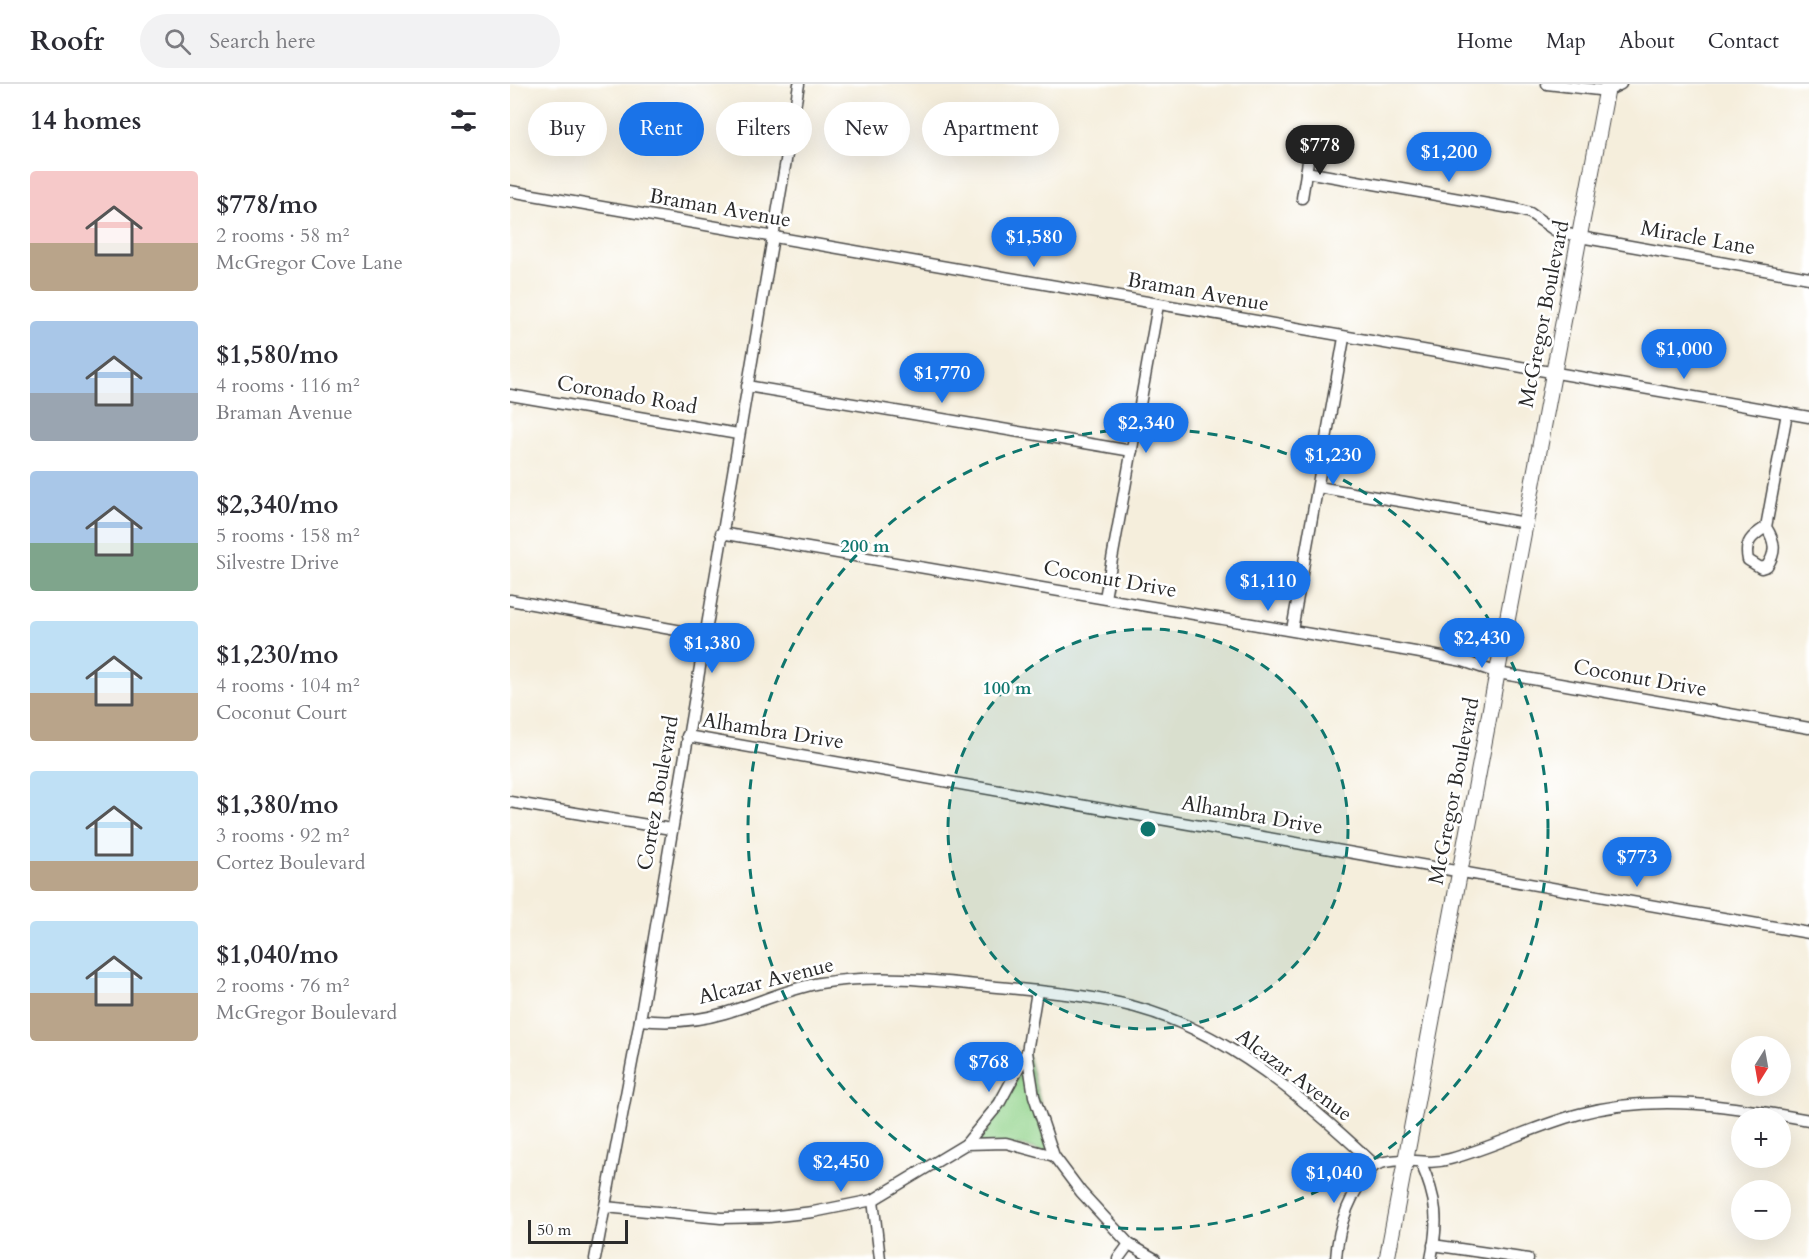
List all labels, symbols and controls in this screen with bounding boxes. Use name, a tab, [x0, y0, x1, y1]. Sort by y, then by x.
search box	[140, 14, 560, 68]
text: Roofr	[30, 22, 104, 60]
icon: search	[161, 25, 194, 58]
text: Search here	[209, 26, 316, 56]
text: Home	[1457, 27, 1513, 56]
text: Map	[1546, 27, 1586, 56]
text: About	[1619, 27, 1675, 56]
text: Contact	[1708, 27, 1779, 56]
chip: Buy	[528, 102, 607, 156]
chip: Rent	[619, 102, 704, 156]
chip: Filters	[716, 102, 812, 156]
chip: New	[824, 102, 910, 156]
chip: Apartment	[922, 102, 1059, 156]
text: 14 homes	[30, 103, 141, 138]
icon: filters	[447, 104, 480, 137]
pin: $778	[1284, 125, 1356, 176]
text: $778	[1300, 131, 1340, 158]
pin: $1,200	[1400, 132, 1498, 183]
text: $1,200	[1420, 138, 1478, 165]
street label: Braman Avenue	[647, 181, 793, 235]
text: $778/mo	[216, 187, 318, 222]
icon: home	[78, 195, 150, 267]
street label: Miracle Lane	[1638, 214, 1758, 262]
pin: $1,580	[985, 217, 1083, 268]
street label: McGregor Boulevard	[1512, 218, 1576, 410]
text: 2 rooms · 58 m²	[216, 222, 349, 249]
text: $1,580	[1005, 223, 1063, 250]
text: McGregor Cove Lane	[216, 249, 403, 276]
street label: Braman Avenue	[1125, 265, 1271, 319]
pin: $1,000	[1635, 329, 1733, 380]
text: $1,000	[1655, 335, 1713, 362]
text: $1,580/mo	[216, 337, 339, 372]
icon: home	[78, 345, 150, 417]
pin: $1,770	[893, 353, 991, 404]
text: $1,770	[913, 359, 971, 386]
street label: Coronado Road	[555, 368, 699, 422]
text: 4 rooms · 116 m²	[216, 372, 360, 399]
text: Braman Avenue	[216, 399, 353, 426]
pin: $2,340	[1097, 403, 1195, 454]
text: $2,340	[1117, 409, 1175, 436]
pin: $1,230	[1284, 435, 1382, 486]
text: $1,230	[1304, 441, 1362, 468]
text: $2,340/mo	[216, 487, 339, 522]
icon: home	[78, 495, 150, 567]
text: 5 rooms · 158 m²	[216, 522, 360, 549]
text: 200 m	[840, 534, 890, 559]
text: Silvestre Drive	[216, 549, 339, 576]
street label: Coconut Drive	[1041, 553, 1179, 605]
pin: $1,110	[1219, 561, 1317, 612]
text: $1,110	[1239, 567, 1297, 594]
pin: $2,430	[1433, 618, 1531, 669]
pin: $1,380	[663, 623, 761, 674]
text: $2,430	[1453, 624, 1511, 651]
text: $1,380	[683, 629, 741, 656]
text: $1,230/mo	[216, 637, 339, 672]
icon: home	[78, 645, 150, 717]
street label: Coconut Drive	[1571, 652, 1709, 704]
text: 4 rooms · 104 m²	[216, 672, 360, 699]
text: 100 m	[982, 676, 1032, 701]
street label: McGregor Boulevard	[1422, 695, 1486, 887]
text: Coconut Court	[216, 699, 347, 726]
street label: Alhambra Drive	[700, 705, 846, 757]
street label: Cortez Boulevard	[630, 713, 686, 873]
text: $1,380/mo	[216, 787, 339, 822]
street label: Alhambra Drive	[1179, 788, 1325, 842]
icon: home	[78, 795, 150, 867]
centre of rings	[1138, 819, 1158, 839]
text: 3 rooms · 92 m²	[216, 822, 349, 849]
pin: $773	[1601, 837, 1673, 888]
text: $773	[1617, 843, 1657, 870]
text: Cortez Boulevard	[216, 849, 365, 876]
text: $1,040/mo	[216, 937, 339, 972]
icon: home	[78, 945, 150, 1017]
street label: Alcazar Avenue	[695, 950, 837, 1012]
text: 2 rooms · 76 m²	[216, 972, 349, 999]
text: McGregor Boulevard	[216, 999, 397, 1026]
street label: Alcazar Avenue	[1230, 1022, 1358, 1128]
north arrow	[1731, 1036, 1791, 1096]
map controls	[1731, 1036, 1791, 1240]
pin: $768	[953, 1042, 1025, 1093]
text: $768	[969, 1048, 1009, 1075]
button: +	[1731, 1108, 1791, 1168]
pin: $2,450	[792, 1142, 890, 1193]
text: $2,450	[812, 1148, 870, 1175]
pin: $1,040	[1285, 1153, 1383, 1204]
text: $1,040	[1305, 1159, 1363, 1186]
button: −	[1731, 1180, 1791, 1240]
scale bar	[528, 1217, 628, 1244]
text: 50 m	[537, 1219, 571, 1241]

